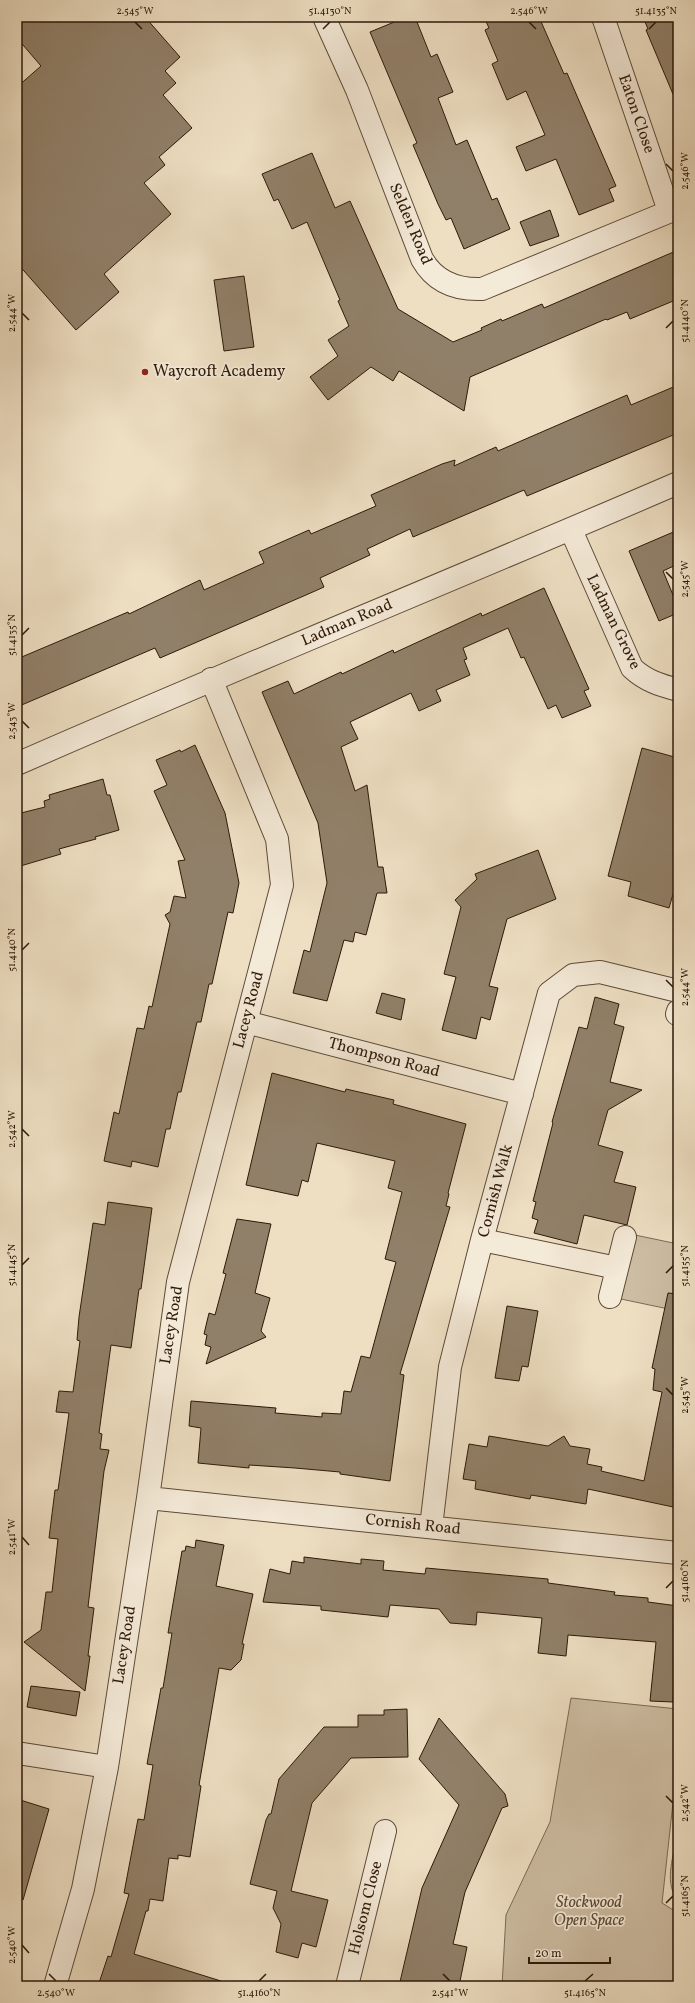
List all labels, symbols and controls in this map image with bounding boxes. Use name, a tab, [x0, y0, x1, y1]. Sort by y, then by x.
text: 2.545°W	[116, 4, 154, 18]
text: 51.4130°N	[309, 4, 352, 18]
text: 2.546°W	[510, 4, 548, 18]
text: 51.4135°N	[635, 4, 678, 18]
street label: Eaton Close	[612, 72, 660, 156]
text: 2.546°W	[678, 152, 692, 190]
street label: Selden Road	[383, 180, 437, 268]
text: 2.544°W	[5, 294, 19, 332]
text: 51.4140°N	[678, 299, 692, 343]
place label: Waycroft Academy	[153, 361, 286, 383]
marker: Waycroft Academy	[140, 367, 150, 377]
text: 2.545°W	[678, 560, 692, 598]
street label: Ladman Grove	[580, 571, 646, 673]
street label: Ladman Road	[298, 594, 396, 652]
text: 51.4135°N	[5, 613, 19, 656]
text: 2.543°W	[5, 702, 19, 740]
text: 51.4140°N	[5, 928, 19, 972]
text: 2.544°W	[678, 968, 692, 1006]
street label: Lacey Road	[228, 969, 270, 1051]
street label: Thompson Road	[326, 1033, 442, 1083]
text: 2.542°W	[5, 1110, 19, 1148]
street label: Cornish Walk	[473, 1142, 519, 1240]
text: 51.4145°N	[5, 1243, 19, 1286]
text: 51.4155°N	[678, 1245, 692, 1287]
street label: Lacey Road	[155, 1284, 189, 1366]
text: 2.543°W	[678, 1376, 692, 1414]
street label: Cornish Road	[364, 1509, 462, 1541]
text: 2.541°W	[5, 1519, 19, 1555]
text: 51.4160°N	[678, 1559, 692, 1602]
street label: Lacey Road	[108, 1604, 142, 1686]
text: 2.542°W	[678, 1784, 692, 1822]
street label: Holsom Close	[344, 1859, 388, 1957]
text: 51.4165°N	[678, 1874, 692, 1917]
park label: Stockwood Open Space	[554, 1892, 624, 1932]
text: 2.540°W	[5, 1926, 19, 1964]
scale bar	[529, 1939, 610, 1965]
text: 20 m	[535, 1946, 562, 1962]
text: 2.540°W	[37, 1986, 75, 2000]
text: 51.4160°N	[238, 1986, 281, 2000]
text: 2.541°W	[432, 1986, 468, 2000]
text: 51.4165°N	[564, 1986, 607, 2000]

